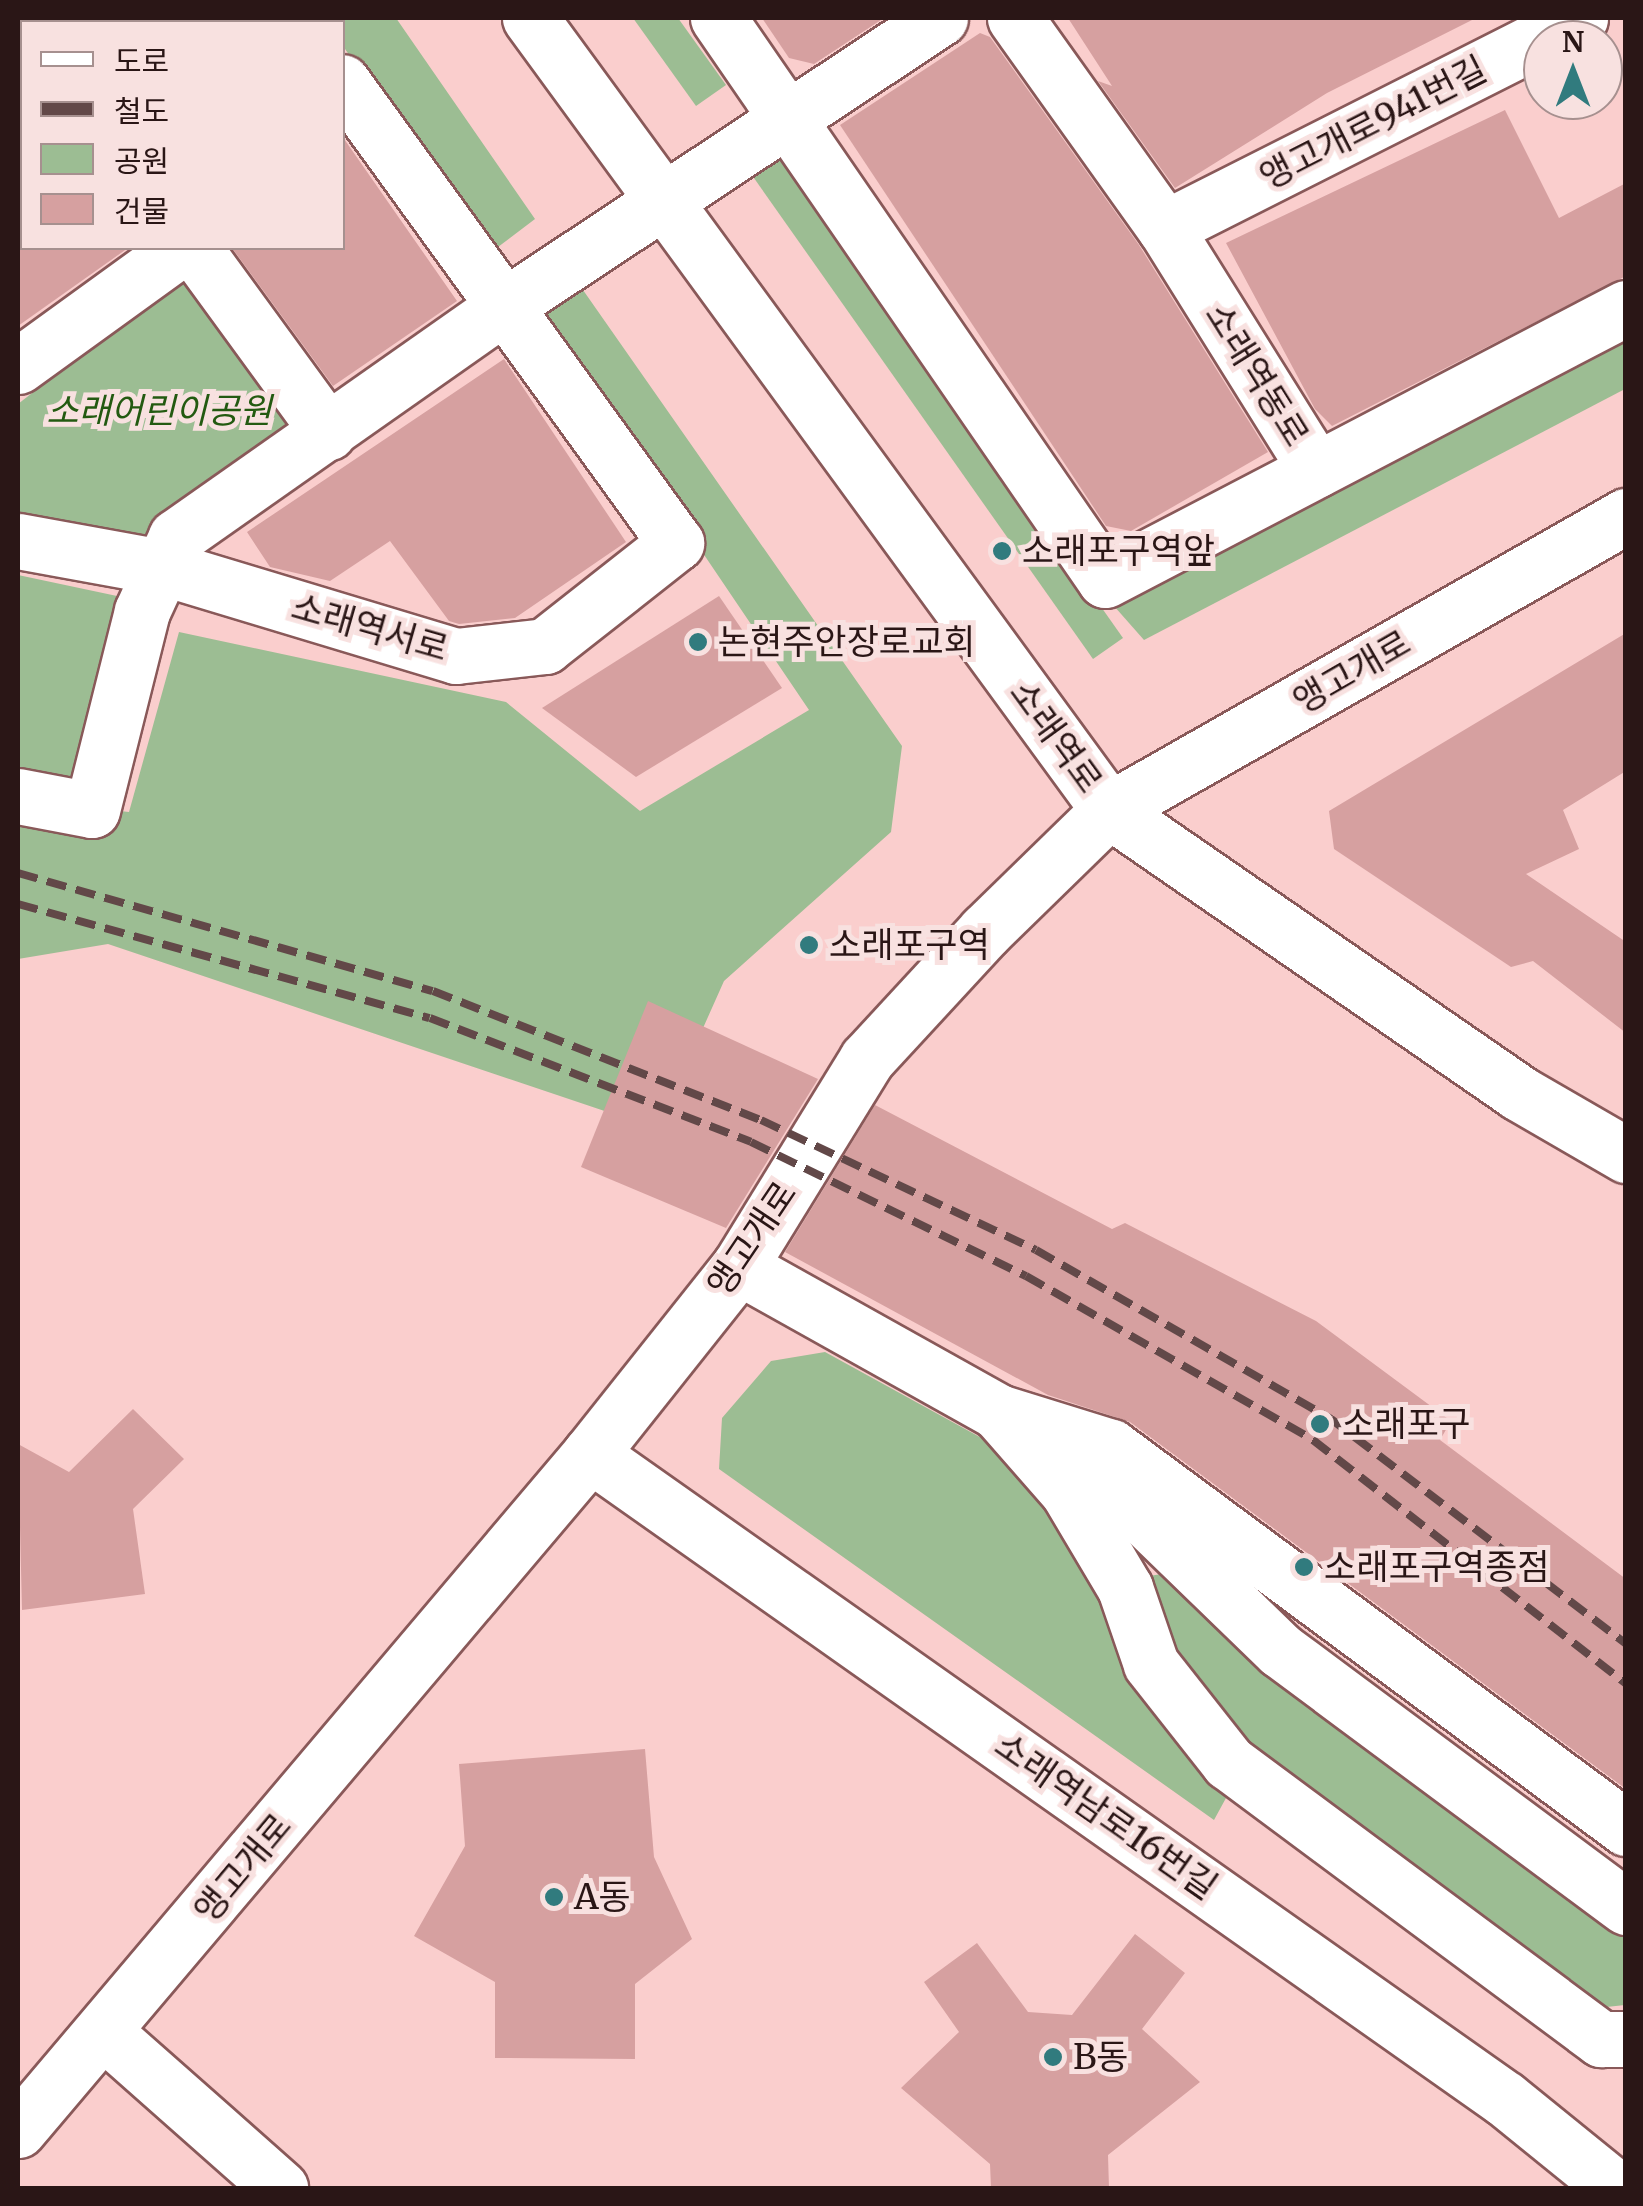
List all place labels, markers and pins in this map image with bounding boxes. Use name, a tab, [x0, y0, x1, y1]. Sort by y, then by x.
place label: 소래포구역앞	[1022, 530, 1215, 572]
marker: 소래포구역앞	[991, 540, 1013, 562]
place label: 논현주안장로교회	[718, 621, 976, 663]
marker: 논현주안장로교회	[687, 631, 709, 653]
place label: 소래포구역	[829, 924, 990, 966]
marker: 소래포구역	[798, 934, 820, 956]
place label: 소래포구	[1342, 1403, 1471, 1445]
marker: 소래포구	[1307, 1411, 1333, 1437]
place label: 소래포구역종점	[1324, 1546, 1549, 1588]
marker: 소래포구역종점	[1293, 1556, 1315, 1578]
place label: A동	[574, 1876, 631, 1918]
marker: A동	[543, 1886, 565, 1908]
place label: B동	[1073, 2036, 1129, 2078]
marker: B동	[1042, 2046, 1064, 2068]

